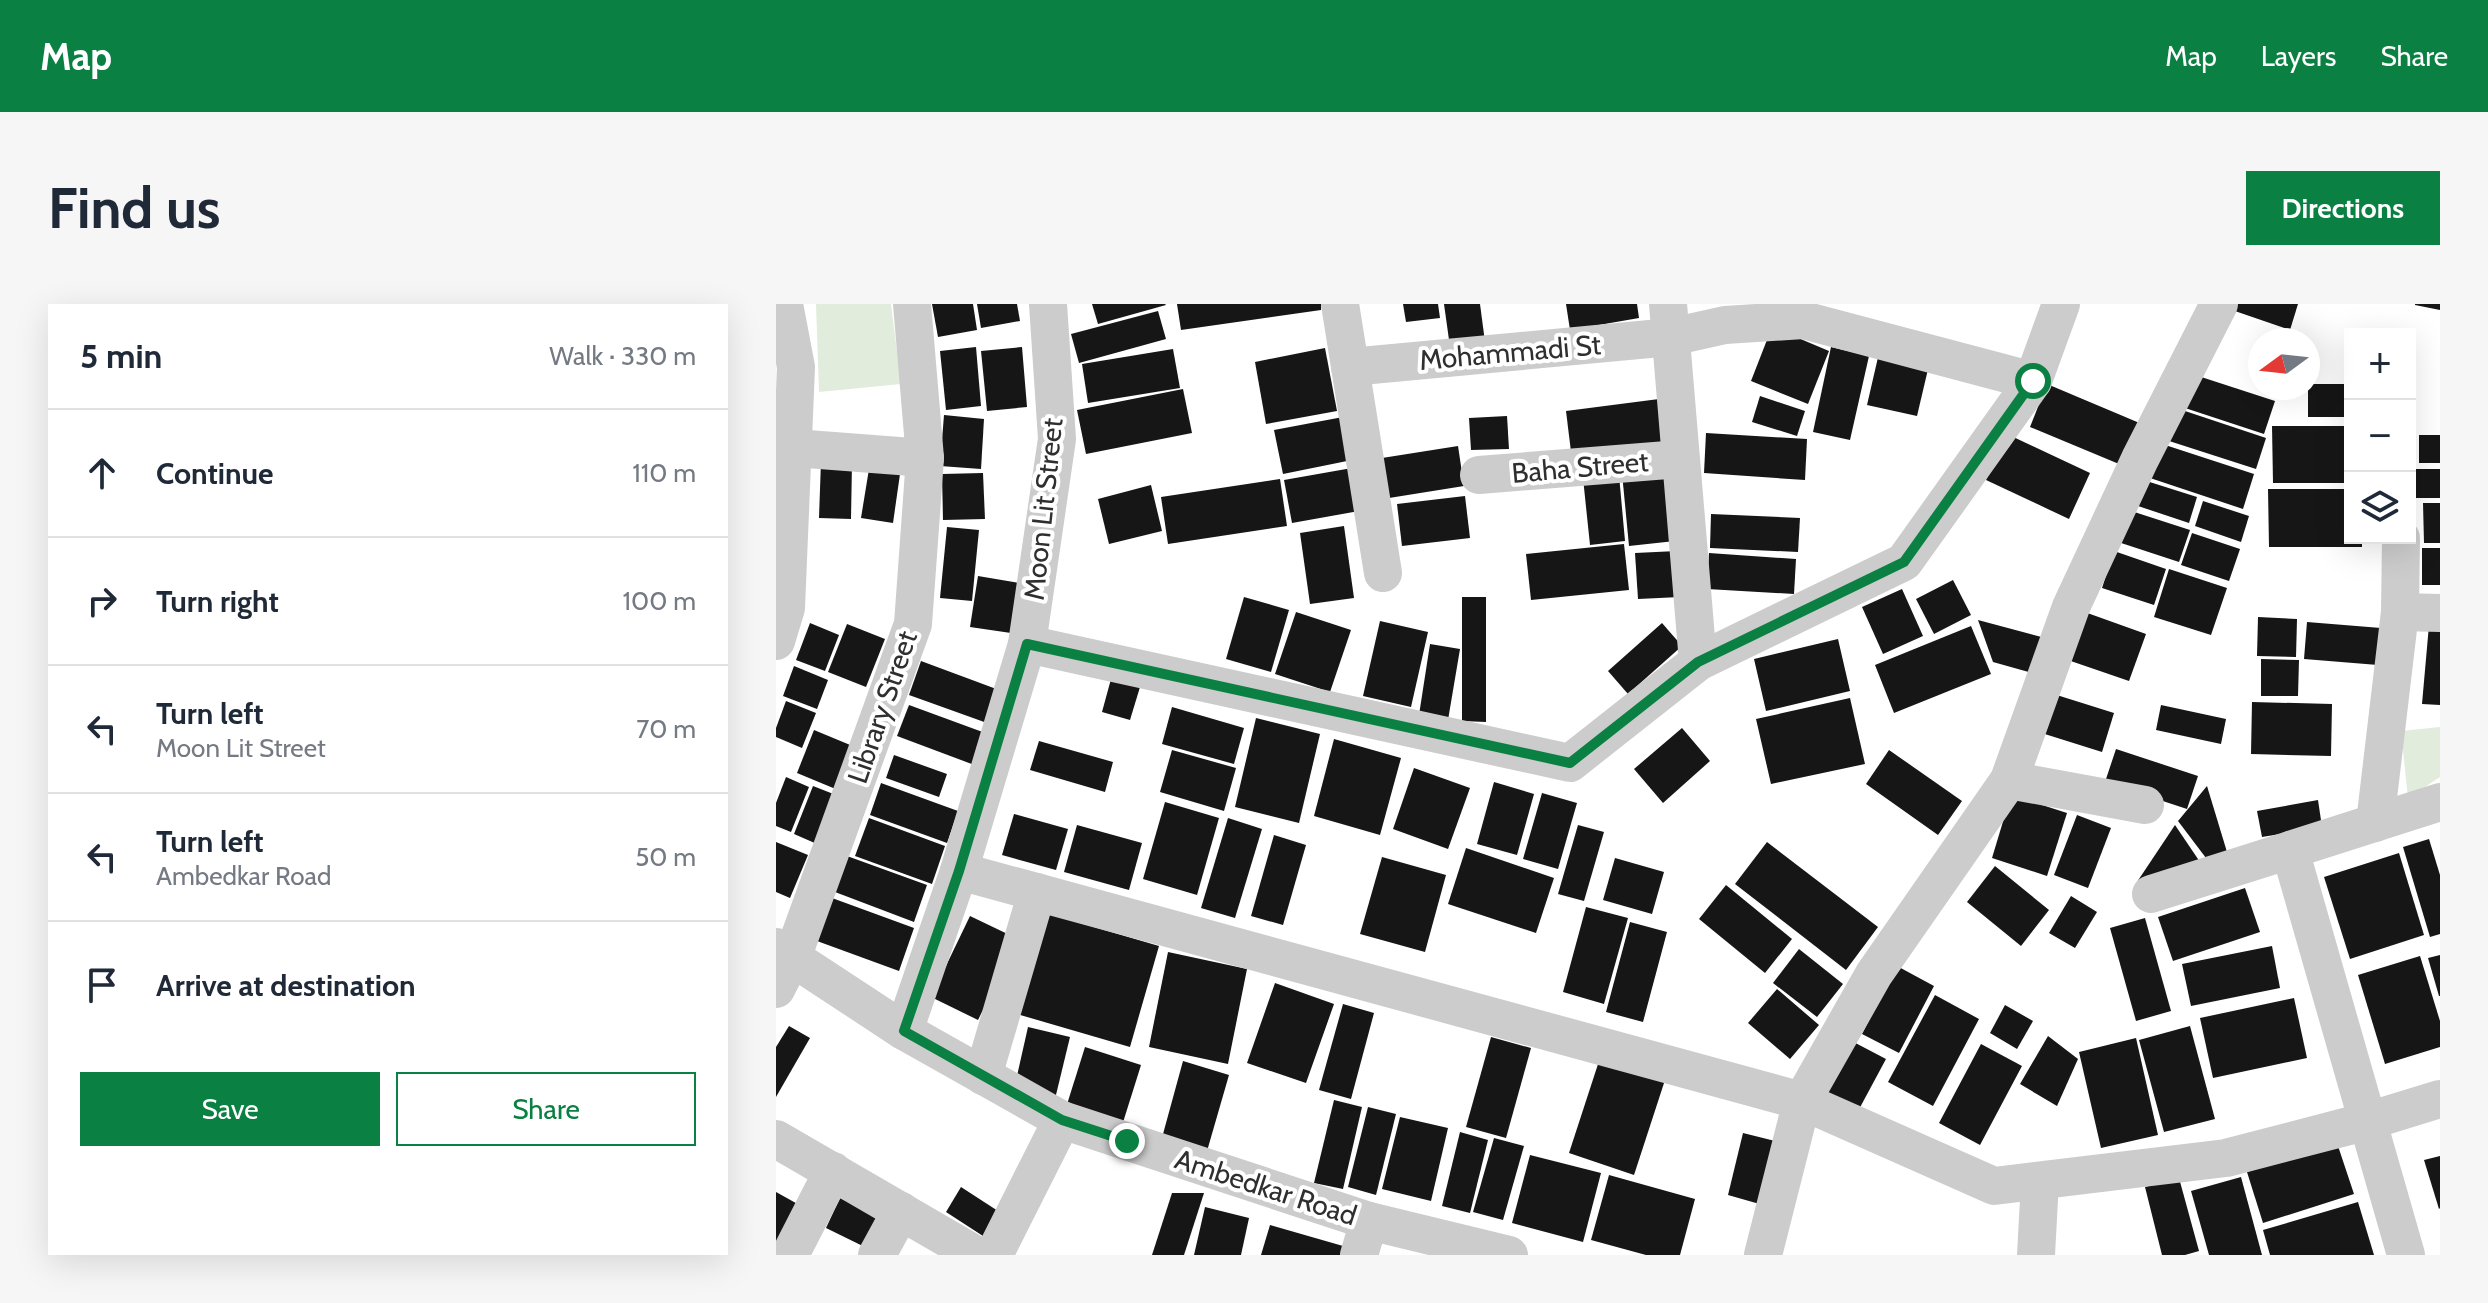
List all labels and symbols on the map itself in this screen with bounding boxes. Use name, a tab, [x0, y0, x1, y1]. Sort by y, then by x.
street label: Mohammadi St	[1418, 327, 1602, 377]
north arrow	[2248, 328, 2320, 400]
route start	[2015, 363, 2051, 399]
street label: Moon Lit Street	[1017, 416, 1069, 602]
street label: Baha Street	[1510, 444, 1650, 490]
street label: Library Street	[840, 626, 924, 788]
route end	[1109, 1123, 1145, 1159]
street label: Ambedkar Road	[1171, 1142, 1361, 1232]

